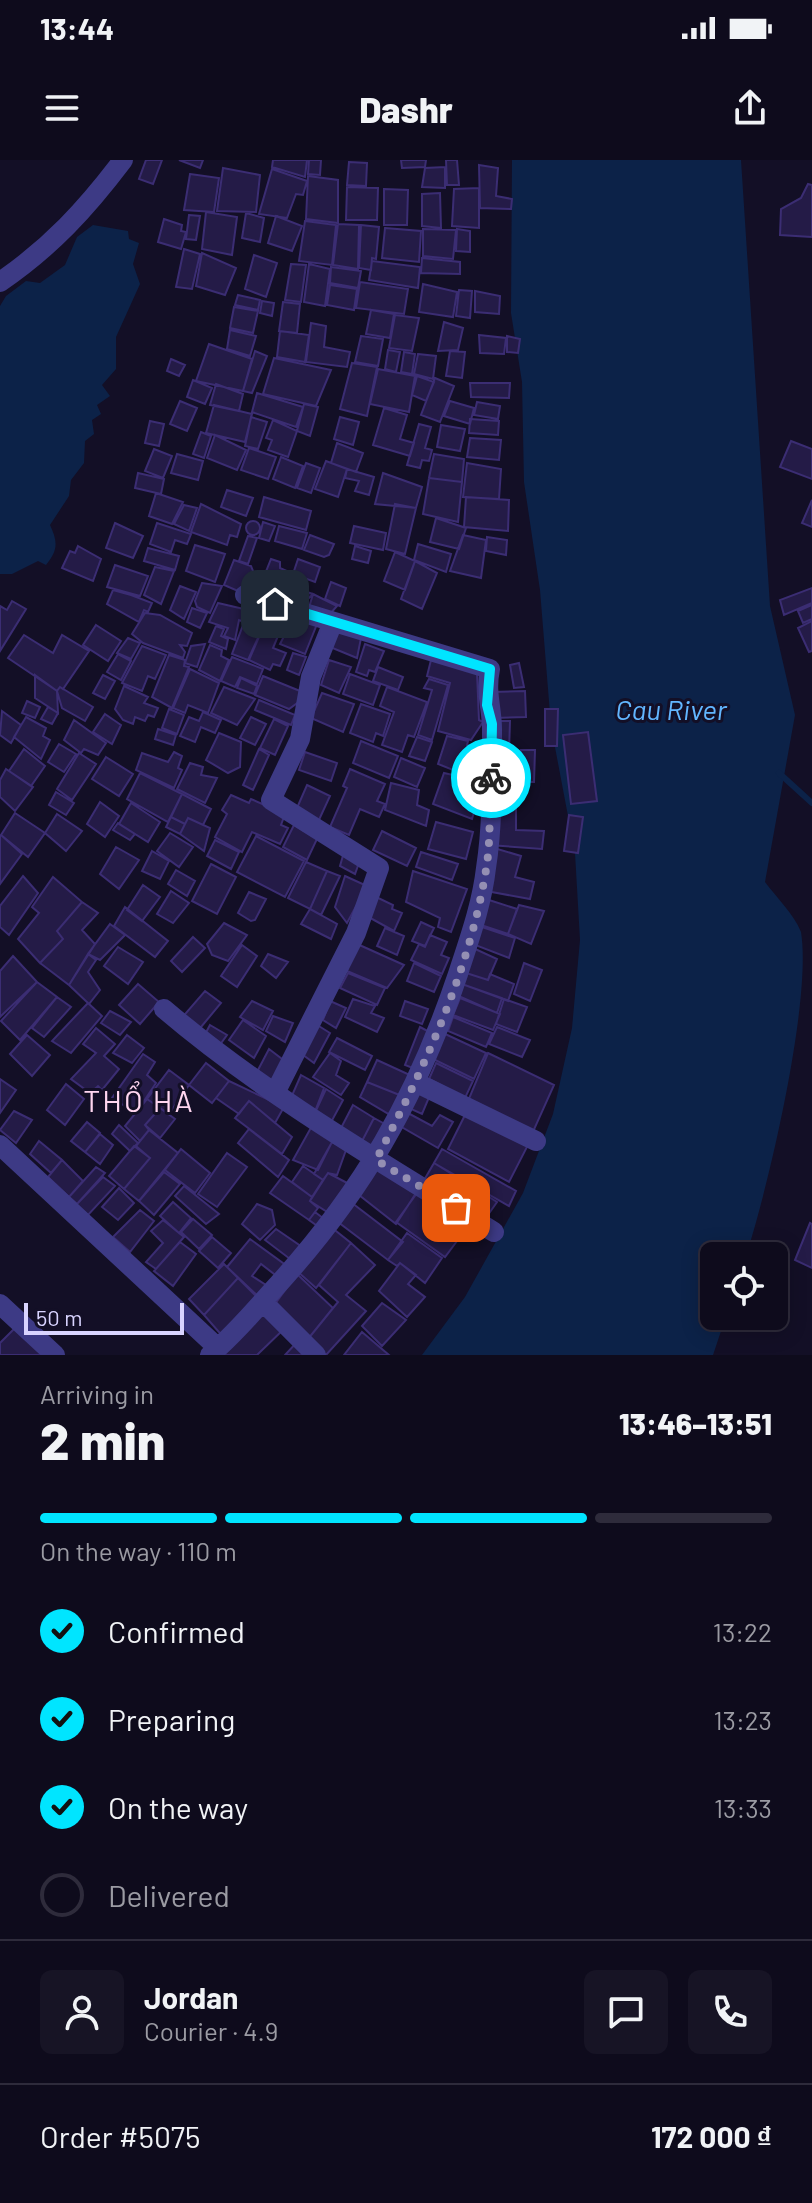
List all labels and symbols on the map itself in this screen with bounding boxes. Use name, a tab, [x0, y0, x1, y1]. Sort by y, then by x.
pin	[241, 570, 309, 638]
water label: Cau River	[615, 692, 728, 726]
courier	[451, 738, 531, 818]
district label: THỔ HÀ	[83, 1081, 195, 1118]
pin	[422, 1174, 490, 1242]
scale bar	[24, 1299, 184, 1335]

